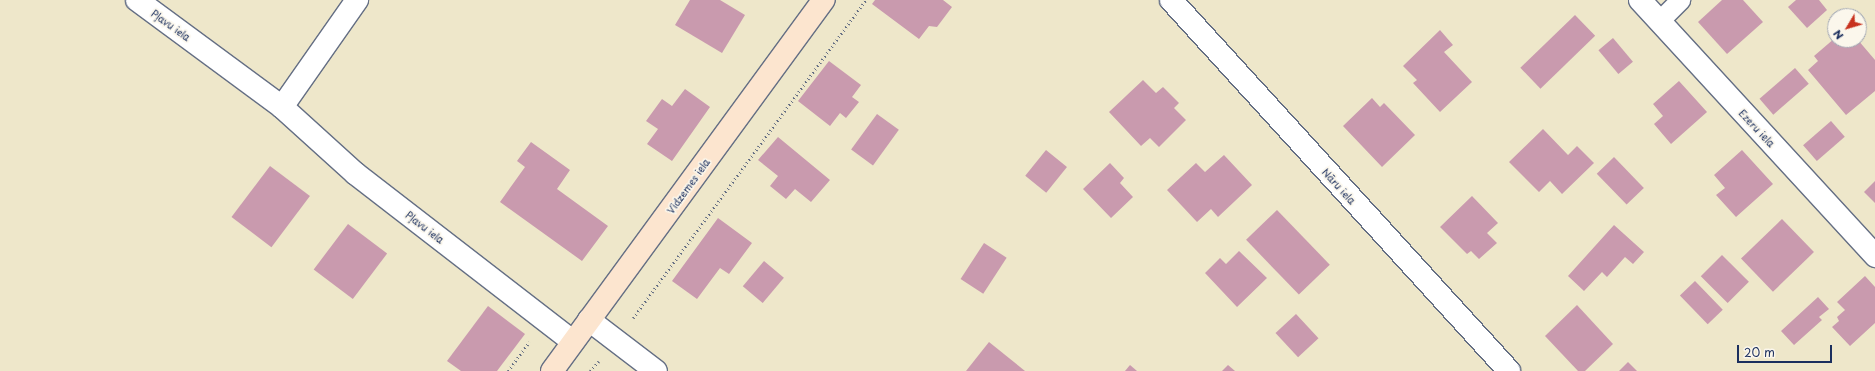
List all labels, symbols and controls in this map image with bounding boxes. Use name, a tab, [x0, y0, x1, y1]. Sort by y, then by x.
street label: Pļavu iela	[149, 7, 193, 43]
north arrow	[1827, 8, 1867, 48]
text: N	[1829, 26, 1847, 44]
street label: Ezeru iela	[1737, 107, 1777, 149]
street label: Vidzemes iela	[664, 156, 712, 216]
street label: Nāru iela	[1320, 166, 1358, 206]
street label: Pļavu iela	[403, 208, 447, 246]
scale bar	[1739, 337, 1834, 363]
text: 20 m	[1744, 343, 1775, 361]

